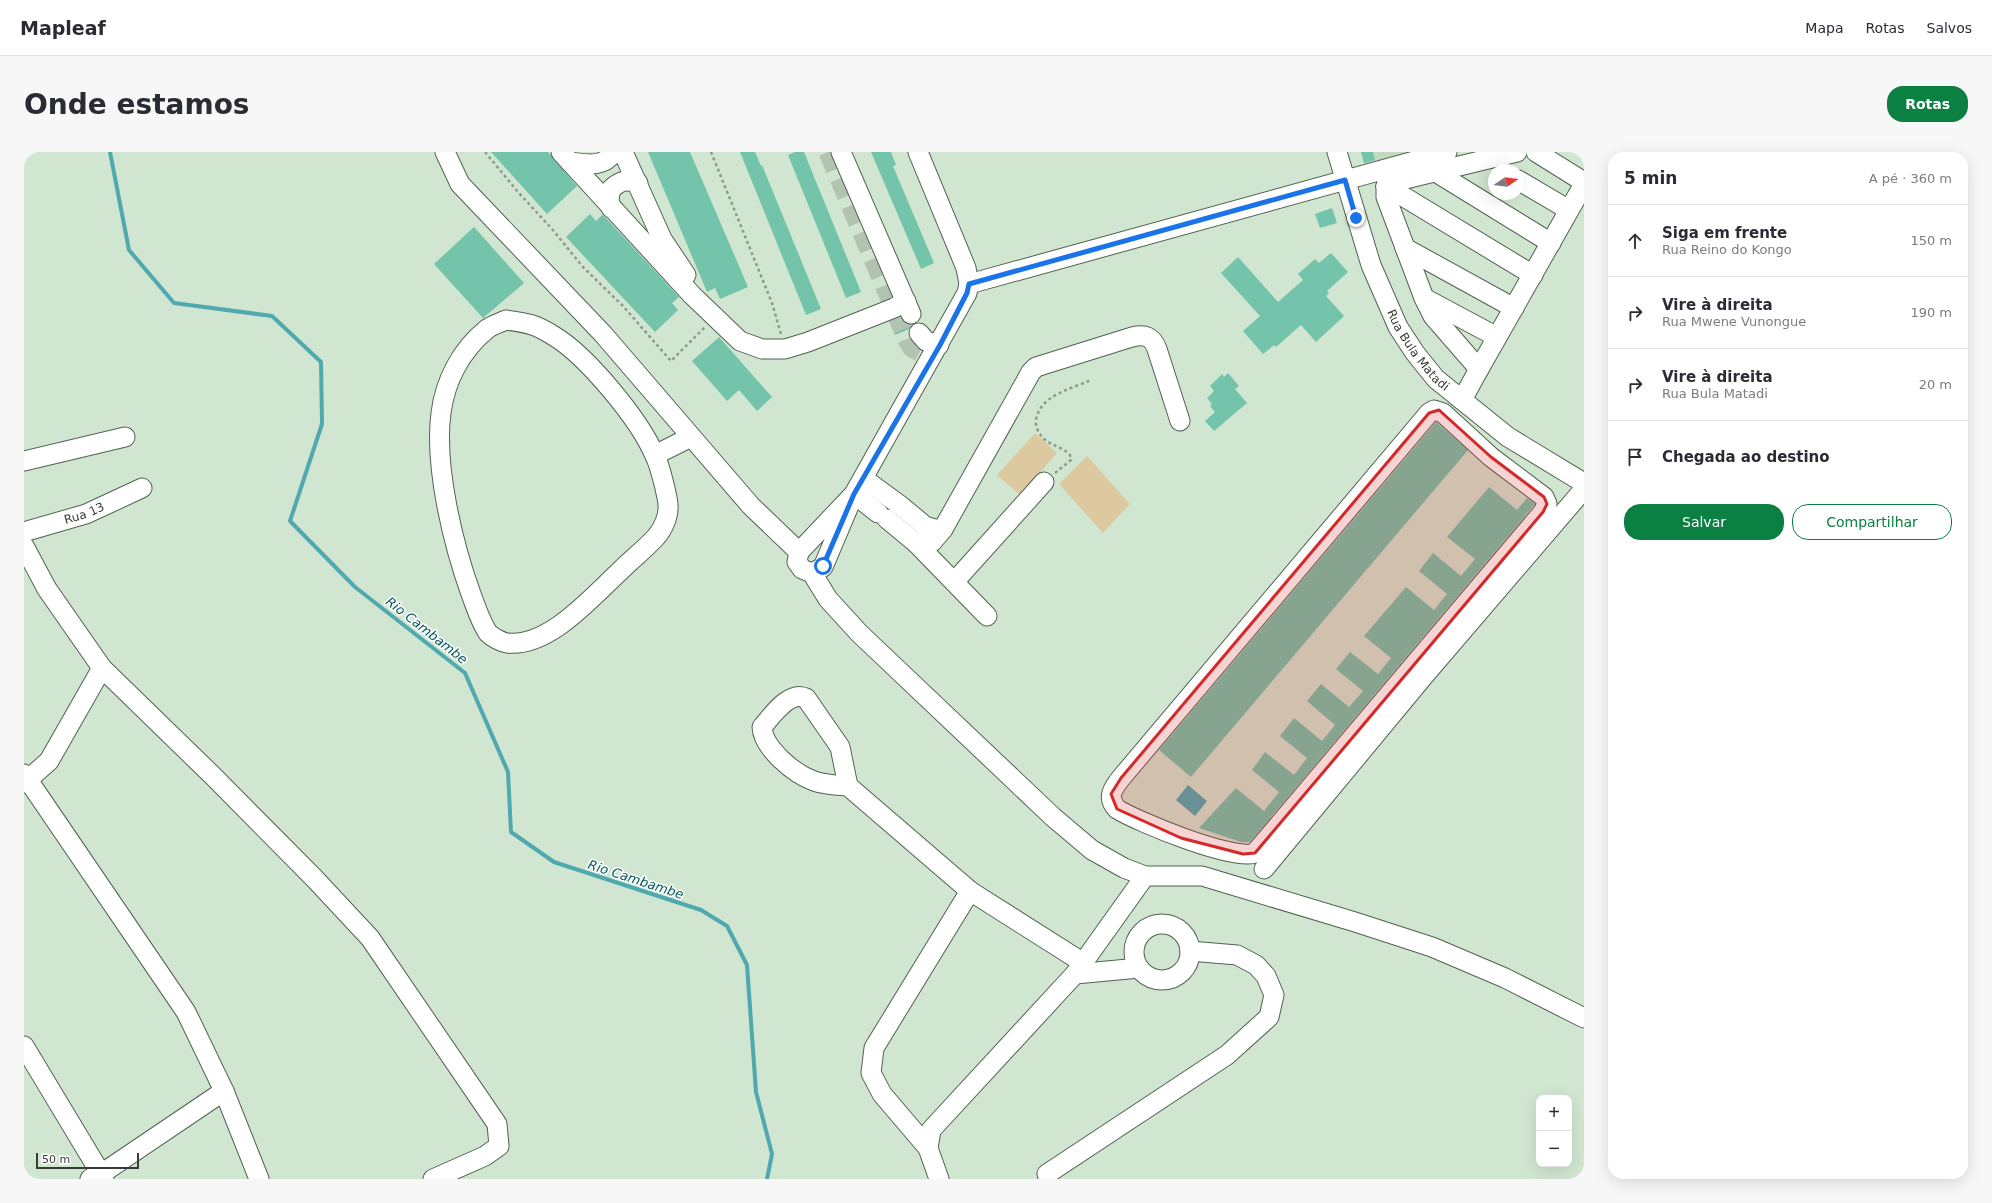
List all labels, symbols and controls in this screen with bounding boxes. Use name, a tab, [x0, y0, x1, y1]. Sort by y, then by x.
text: Mapleaf	[20, 17, 106, 39]
text: Mapa	[1805, 20, 1843, 36]
text: Rotas	[1865, 20, 1905, 36]
text: Salvos	[1927, 20, 1972, 36]
button: Rotas	[1887, 86, 1968, 122]
text: Onde estamos	[24, 88, 250, 121]
north arrow	[1488, 164, 1524, 200]
text: 5 min	[1624, 168, 1677, 188]
text: A pé · 360 m	[1869, 171, 1952, 186]
route end	[1347, 209, 1365, 227]
text: Siga em frente	[1662, 224, 1787, 242]
icon: ahead	[1624, 230, 1646, 252]
text: 150 m	[1910, 233, 1952, 248]
text: Rua Reino do Kongo	[1662, 242, 1792, 257]
text: Vire à direita	[1662, 296, 1773, 314]
icon: right	[1624, 302, 1646, 324]
text: 190 m	[1910, 305, 1952, 320]
street label: Rua Bula Matadi	[1384, 307, 1452, 394]
text: Rua Mwene Vunongue	[1662, 314, 1806, 329]
text: Vire à direita	[1662, 368, 1773, 386]
icon: right	[1624, 374, 1646, 396]
text: 20 m	[1919, 377, 1952, 392]
text: Rua Bula Matadi	[1662, 386, 1768, 401]
icon: arrive	[1624, 446, 1646, 468]
text: Chegada ao destino	[1662, 448, 1830, 466]
street label: Rua 13	[62, 499, 107, 527]
button: Salvar	[1624, 504, 1784, 540]
button: Compartilhar	[1792, 504, 1952, 540]
route start	[814, 557, 832, 575]
water label: Rio Cambambe	[383, 594, 471, 667]
water label: Rio Cambambe	[586, 857, 686, 902]
map controls	[1536, 1095, 1572, 1167]
button: +	[1536, 1095, 1572, 1131]
button: −	[1536, 1131, 1572, 1167]
scale bar	[36, 1151, 139, 1170]
text: 50 m	[42, 1153, 70, 1166]

